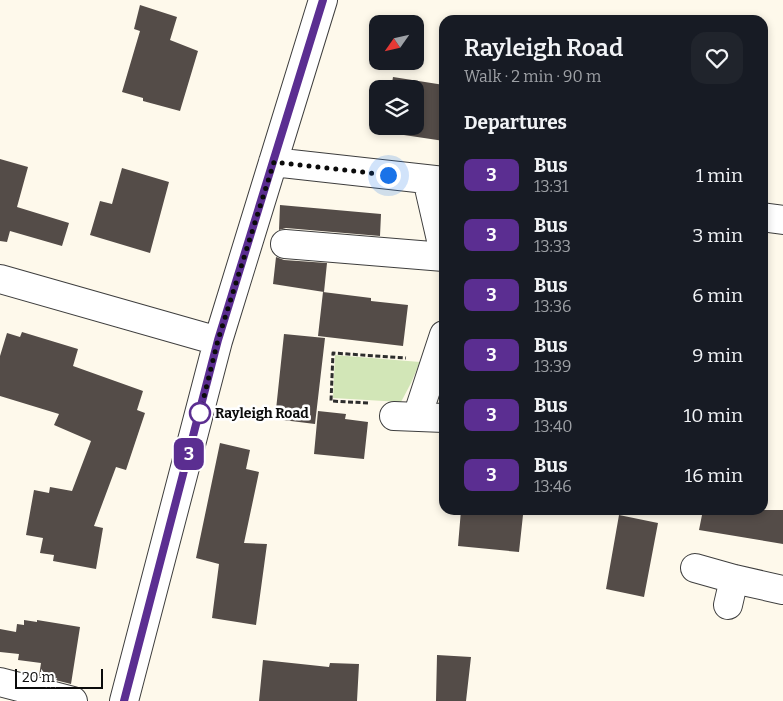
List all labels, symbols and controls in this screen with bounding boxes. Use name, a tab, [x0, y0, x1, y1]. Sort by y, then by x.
north arrow	[369, 15, 424, 70]
map controls	[369, 15, 424, 135]
button: heart	[691, 32, 743, 84]
text: Rayleigh Road	[464, 34, 623, 62]
text: Walk · 2 min · 90 m	[464, 67, 601, 86]
button: layers	[369, 80, 424, 135]
text: Departures	[464, 111, 567, 134]
text: Bus	[534, 154, 568, 177]
your location	[376, 163, 401, 188]
text: 3	[486, 164, 497, 186]
text: 1 min	[696, 164, 743, 187]
text: 13:31	[534, 177, 569, 196]
text: Bus	[534, 214, 568, 237]
text: 3	[486, 224, 497, 246]
text: 3 min	[693, 224, 743, 247]
text: 13:33	[534, 237, 571, 256]
text: Bus	[534, 274, 568, 297]
text: 3	[486, 284, 497, 306]
text: 6 min	[692, 284, 743, 307]
text: 13:36	[534, 297, 572, 316]
text: Bus	[534, 334, 568, 357]
text: 3	[486, 344, 497, 366]
text: 9 min	[692, 344, 743, 367]
text: 13:39	[534, 357, 572, 376]
text: Bus	[534, 394, 568, 417]
marker: Rayleigh Road	[189, 402, 211, 424]
text: 3	[486, 404, 497, 426]
text: 10 min	[683, 404, 743, 427]
place label: Rayleigh Road	[215, 405, 309, 422]
text: 13:40	[534, 417, 573, 436]
line badge: 3	[173, 438, 205, 470]
text: 3	[184, 443, 194, 465]
text: Bus	[534, 454, 568, 477]
text: 3	[486, 464, 497, 486]
text: 16 min	[685, 464, 743, 487]
text: 13:46	[534, 477, 572, 496]
scale bar	[15, 666, 102, 689]
text: 20 m	[22, 669, 55, 686]

